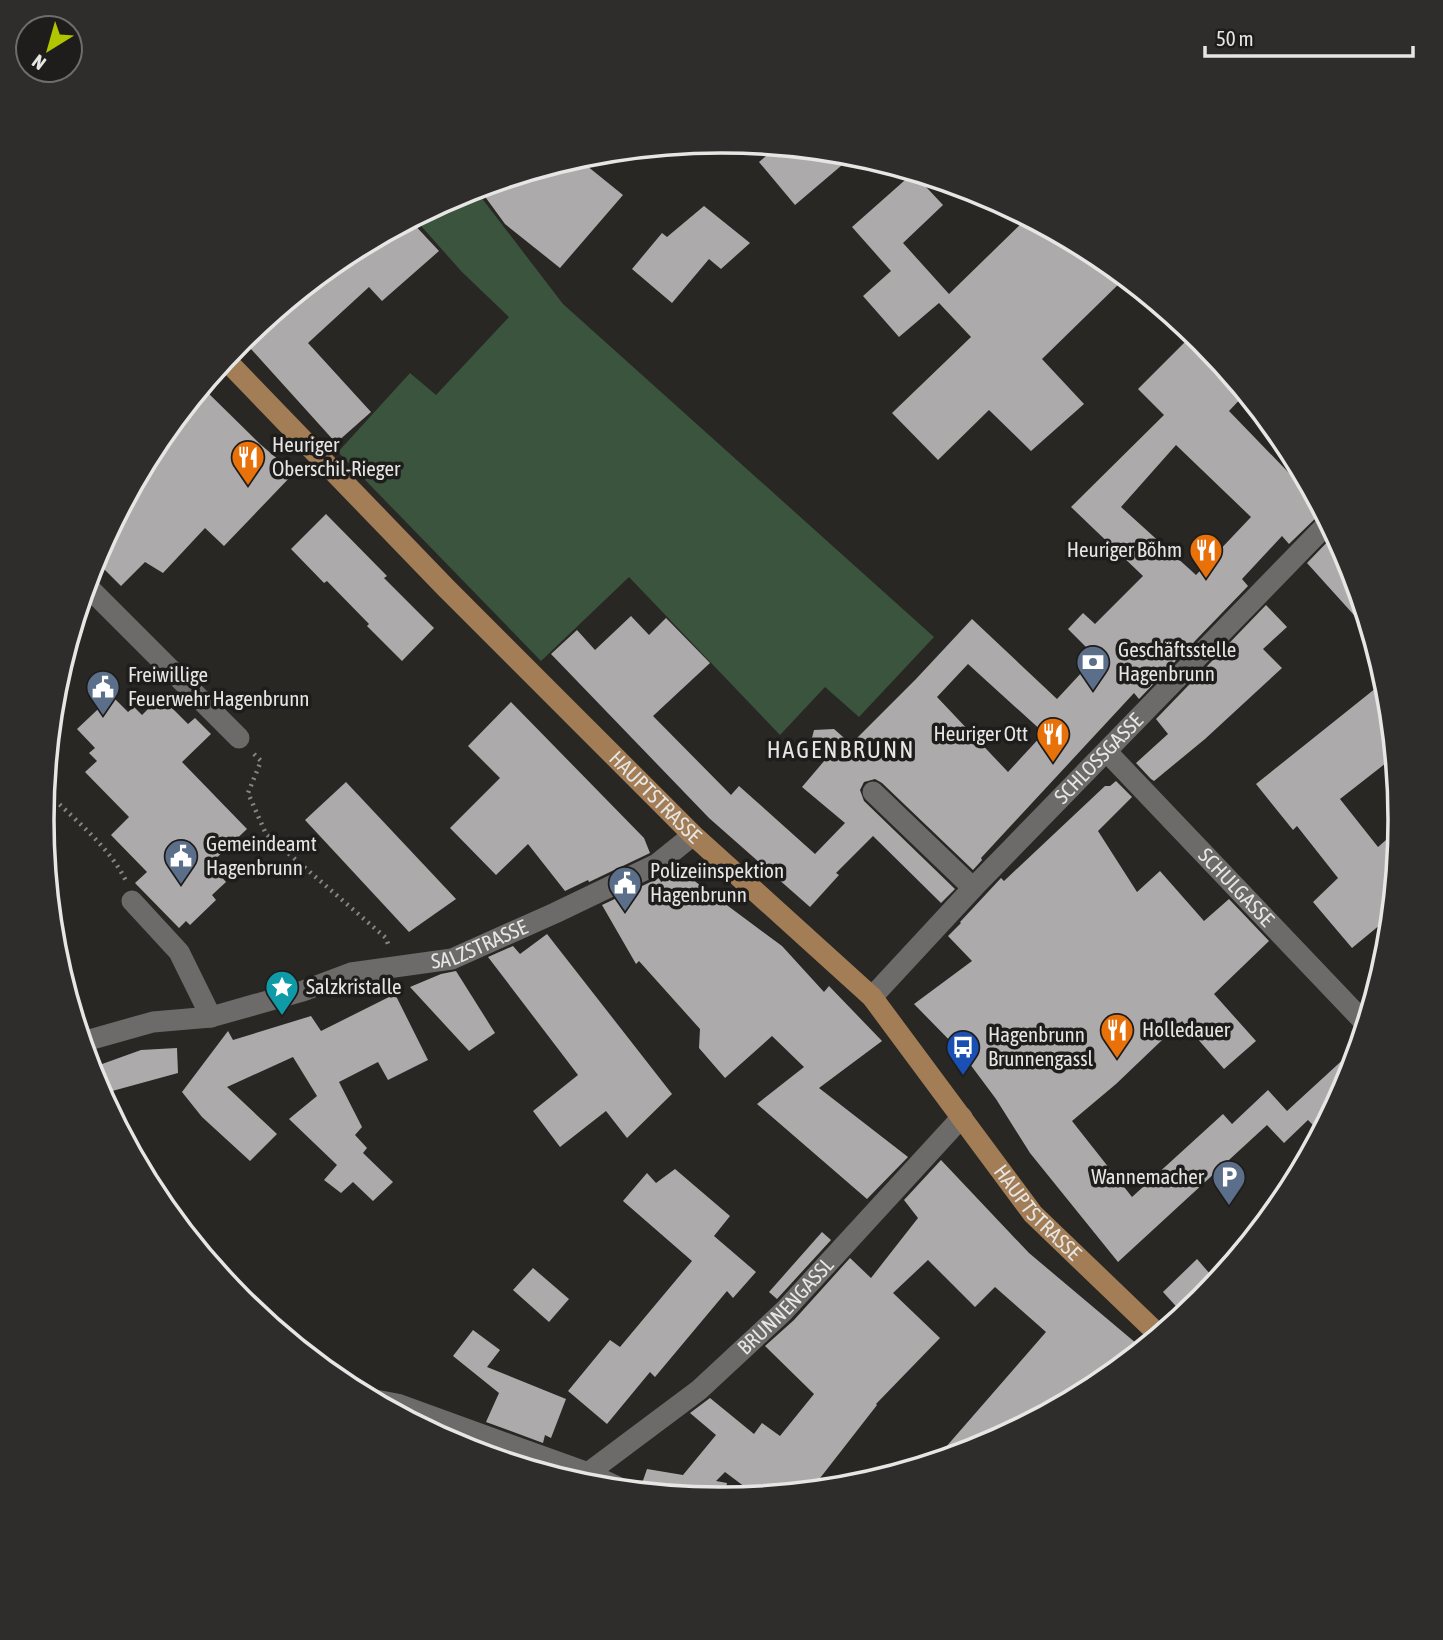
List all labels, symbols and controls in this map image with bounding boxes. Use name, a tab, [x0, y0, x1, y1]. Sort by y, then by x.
north arrow	[14, 14, 84, 84]
scale bar	[1205, 14, 1413, 58]
text: 50 m	[1216, 26, 1254, 50]
text: N	[28, 50, 50, 75]
place label: Heuriger Oberschil-Rieger	[272, 432, 401, 480]
restaurant icon: Heuriger Oberschil-Rieger	[229, 438, 267, 487]
restaurant icon: Heuriger Böhm	[1187, 531, 1225, 580]
place label: Heuriger Böhm	[1067, 537, 1182, 561]
place label: Geschäftsstelle Hagenbrunn	[1118, 637, 1236, 685]
bank icon: Geschäftsstelle Hagenbrunn	[1074, 643, 1112, 692]
place label: Freiwillige Feuerwehr Hagenbrunn	[128, 662, 310, 710]
public building icon: Freiwillige Feuerwehr Hagenbrunn	[84, 668, 122, 717]
street label: SCHLOSSGASSE	[1049, 708, 1147, 808]
restaurant icon: Heuriger Ott	[1034, 715, 1072, 764]
place label: Heuriger Ott	[934, 721, 1028, 745]
district label: HAGENBRUNN	[767, 736, 915, 763]
street label: HAUPTSTRASSE	[605, 746, 706, 847]
place label: Gemeindeamt Hagenbrunn	[206, 831, 317, 879]
public building icon: Gemeindeamt Hagenbrunn	[162, 837, 200, 886]
street label: SCHULGASSE	[1194, 843, 1279, 931]
place label: Polizeiinspektion Hagenbrunn	[650, 858, 784, 906]
public building icon: Polizeiinspektion Hagenbrunn	[606, 864, 644, 913]
street label: SALZSTRASSE	[430, 914, 531, 973]
place icon: Salzkristalle	[263, 968, 301, 1017]
place label: Salzkristalle	[306, 974, 402, 998]
restaurant icon: Holledauer	[1098, 1011, 1136, 1060]
place label: Holledauer	[1142, 1017, 1231, 1041]
place label: Hagenbrunn Brunnengassl	[988, 1022, 1094, 1070]
bus stop icon: Hagenbrunn Brunnengassl	[944, 1028, 982, 1077]
parking icon: Wannemacher	[1210, 1158, 1248, 1207]
street label: HAUPTSTRASSE	[990, 1160, 1087, 1265]
place label: Wannemacher	[1091, 1164, 1205, 1188]
street label: BRUNNENGASSL	[732, 1252, 838, 1359]

